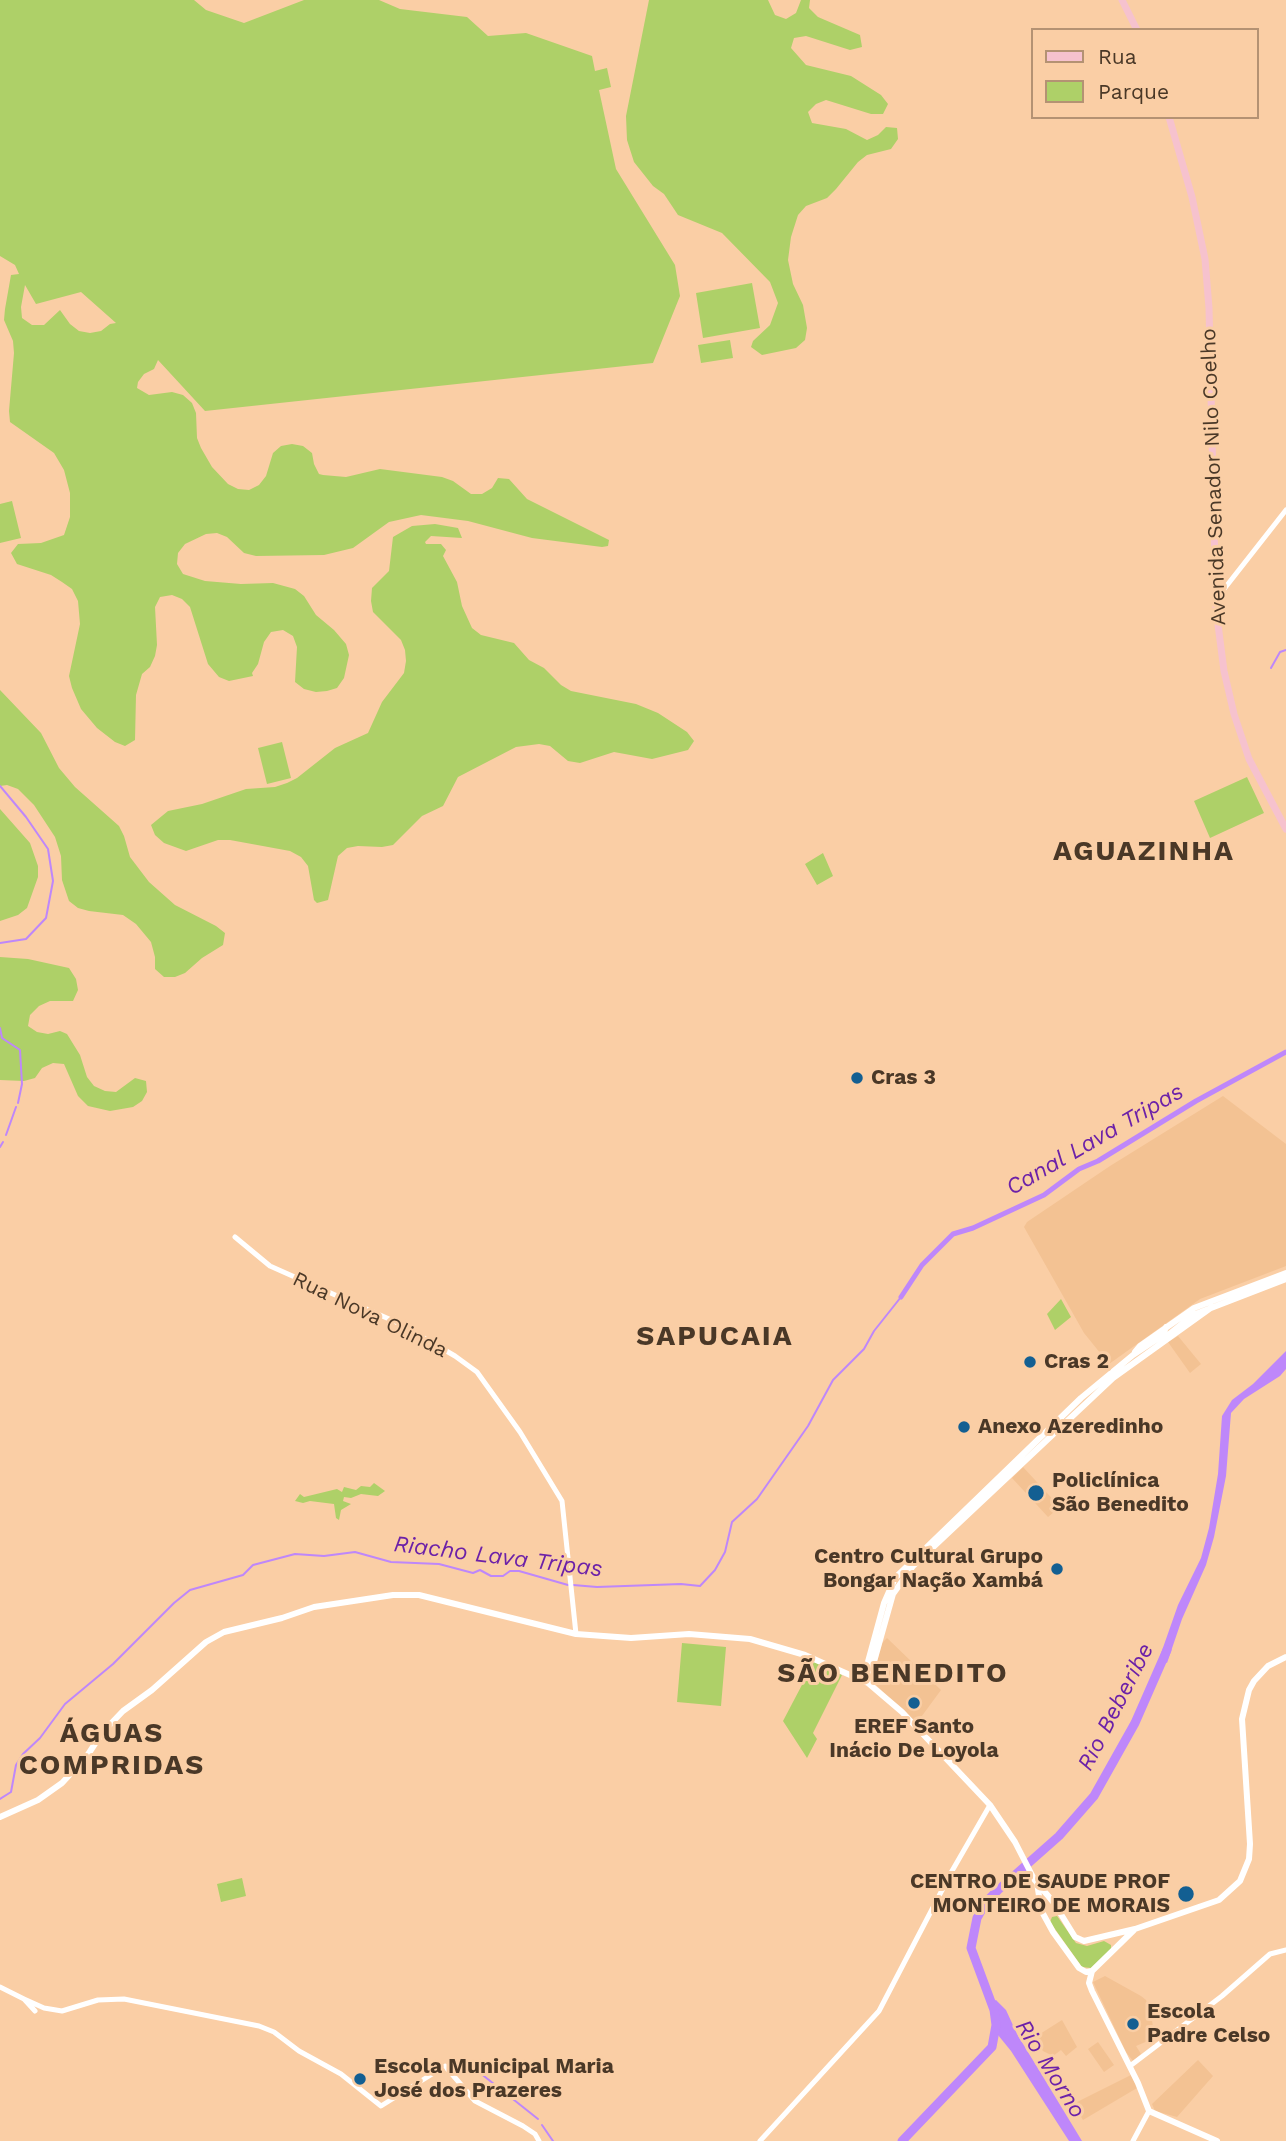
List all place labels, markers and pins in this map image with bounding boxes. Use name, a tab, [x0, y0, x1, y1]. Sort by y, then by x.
place label: Cras 3	[871, 1065, 936, 1091]
marker: Cras 3	[849, 1070, 865, 1086]
place label: Cras 2	[1044, 1349, 1109, 1375]
marker: Cras 2	[1022, 1354, 1038, 1370]
place label: Anexo Azeredinho	[978, 1414, 1163, 1440]
marker: Anexo Azeredinho	[956, 1419, 972, 1435]
place label: Policlínica São Benedito	[1052, 1468, 1189, 1518]
marker: Policlínica São Benedito	[1026, 1483, 1046, 1503]
place label: Centro Cultural Grupo Bongar Nação Xambá	[814, 1544, 1043, 1594]
marker: Centro Cultural Grupo Bongar Nação Xambá	[1049, 1561, 1065, 1577]
marker: EREF Santo Inácio De Loyola	[906, 1695, 922, 1711]
place label: EREF Santo Inácio De Loyola	[829, 1714, 999, 1764]
place label: CENTRO DE SAUDE PROF MONTEIRO DE MORAIS	[910, 1869, 1170, 1919]
marker: CENTRO DE SAUDE PROF MONTEIRO DE MORAIS	[1176, 1884, 1196, 1904]
place label: Escola Padre Celso	[1147, 1999, 1270, 2049]
marker: Escola Padre Celso	[1125, 2016, 1141, 2032]
place label: Escola Municipal Maria José dos Prazeres	[374, 2054, 614, 2104]
marker: Escola Municipal Maria José dos Prazeres	[352, 2071, 368, 2087]

